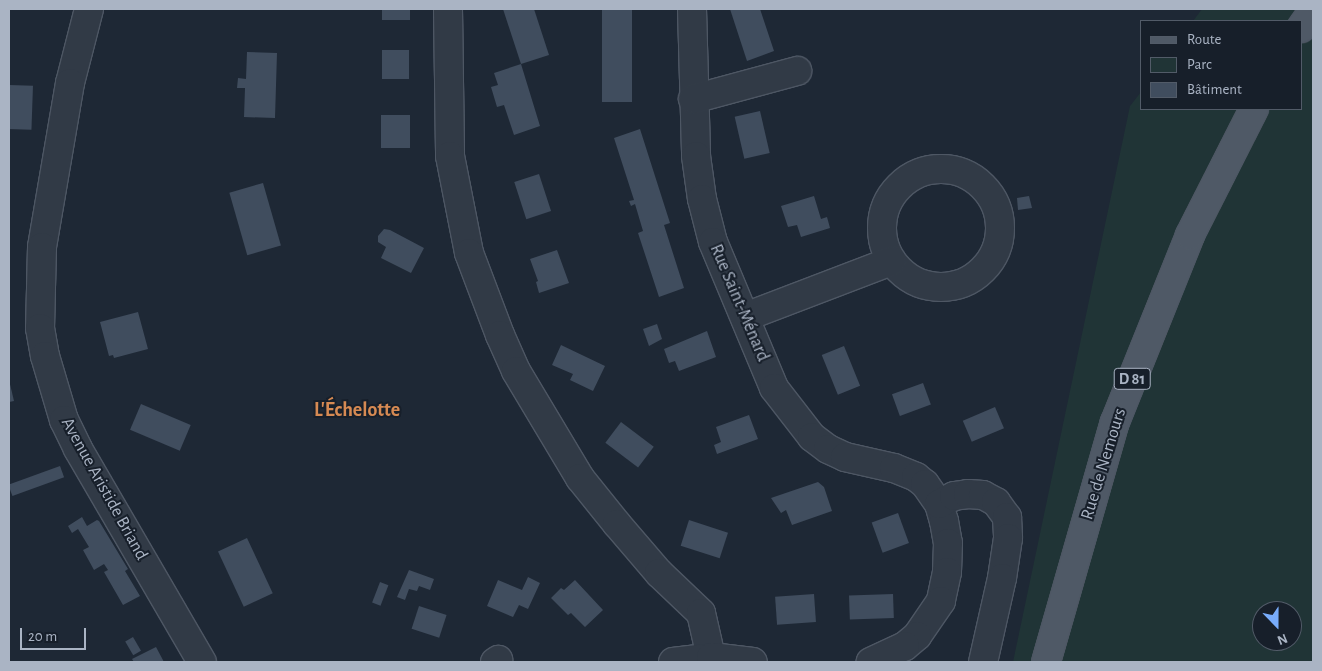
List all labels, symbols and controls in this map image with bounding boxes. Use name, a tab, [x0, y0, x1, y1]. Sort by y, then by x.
legend	[1140, 20, 1302, 110]
text: Route	[1187, 32, 1221, 47]
text: Parc	[1187, 57, 1212, 72]
text: Bâtiment	[1187, 82, 1242, 97]
street label: Rue Saint-Ménard	[705, 241, 773, 365]
road number: D 81	[1113, 366, 1151, 392]
district label: L'Échelotte	[314, 398, 400, 422]
street label: Rue de Nemours	[1077, 406, 1131, 522]
street label: Avenue Aristide Briand	[56, 414, 152, 564]
north arrow	[1252, 601, 1302, 651]
scale bar	[22, 618, 89, 650]
text: 20 m	[28, 629, 57, 644]
text: N	[1275, 631, 1289, 647]

